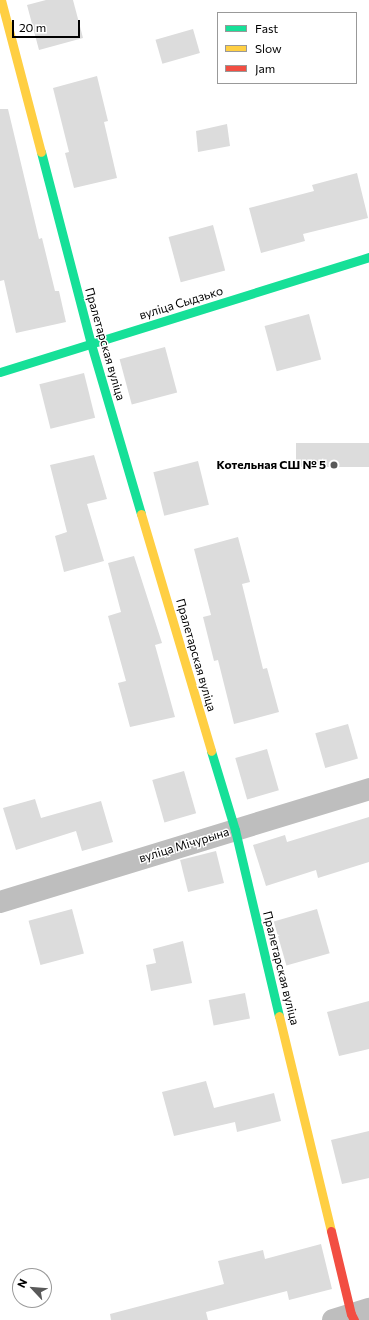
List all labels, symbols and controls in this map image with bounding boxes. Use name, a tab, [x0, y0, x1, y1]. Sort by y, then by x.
scale bar	[14, 12, 82, 38]
legend	[217, 12, 357, 84]
text: 20 m	[19, 20, 46, 34]
text: Fast	[255, 21, 278, 35]
text: Slow	[255, 41, 282, 55]
text: Jam	[255, 61, 275, 75]
street label: вуліца Сыдзько	[137, 283, 225, 323]
street label: Пралетарская вуліца	[82, 286, 128, 402]
place label: Котельная СШ № 5	[217, 458, 326, 472]
marker: Котельная СШ № 5	[329, 460, 339, 470]
street label: Пралетарская вуліца	[173, 597, 219, 713]
street label: вуліца Мічурына	[137, 824, 231, 866]
street label: Пралетарская вуліца	[260, 910, 302, 1026]
north arrow	[12, 1268, 52, 1308]
text: N	[14, 1276, 29, 1290]

